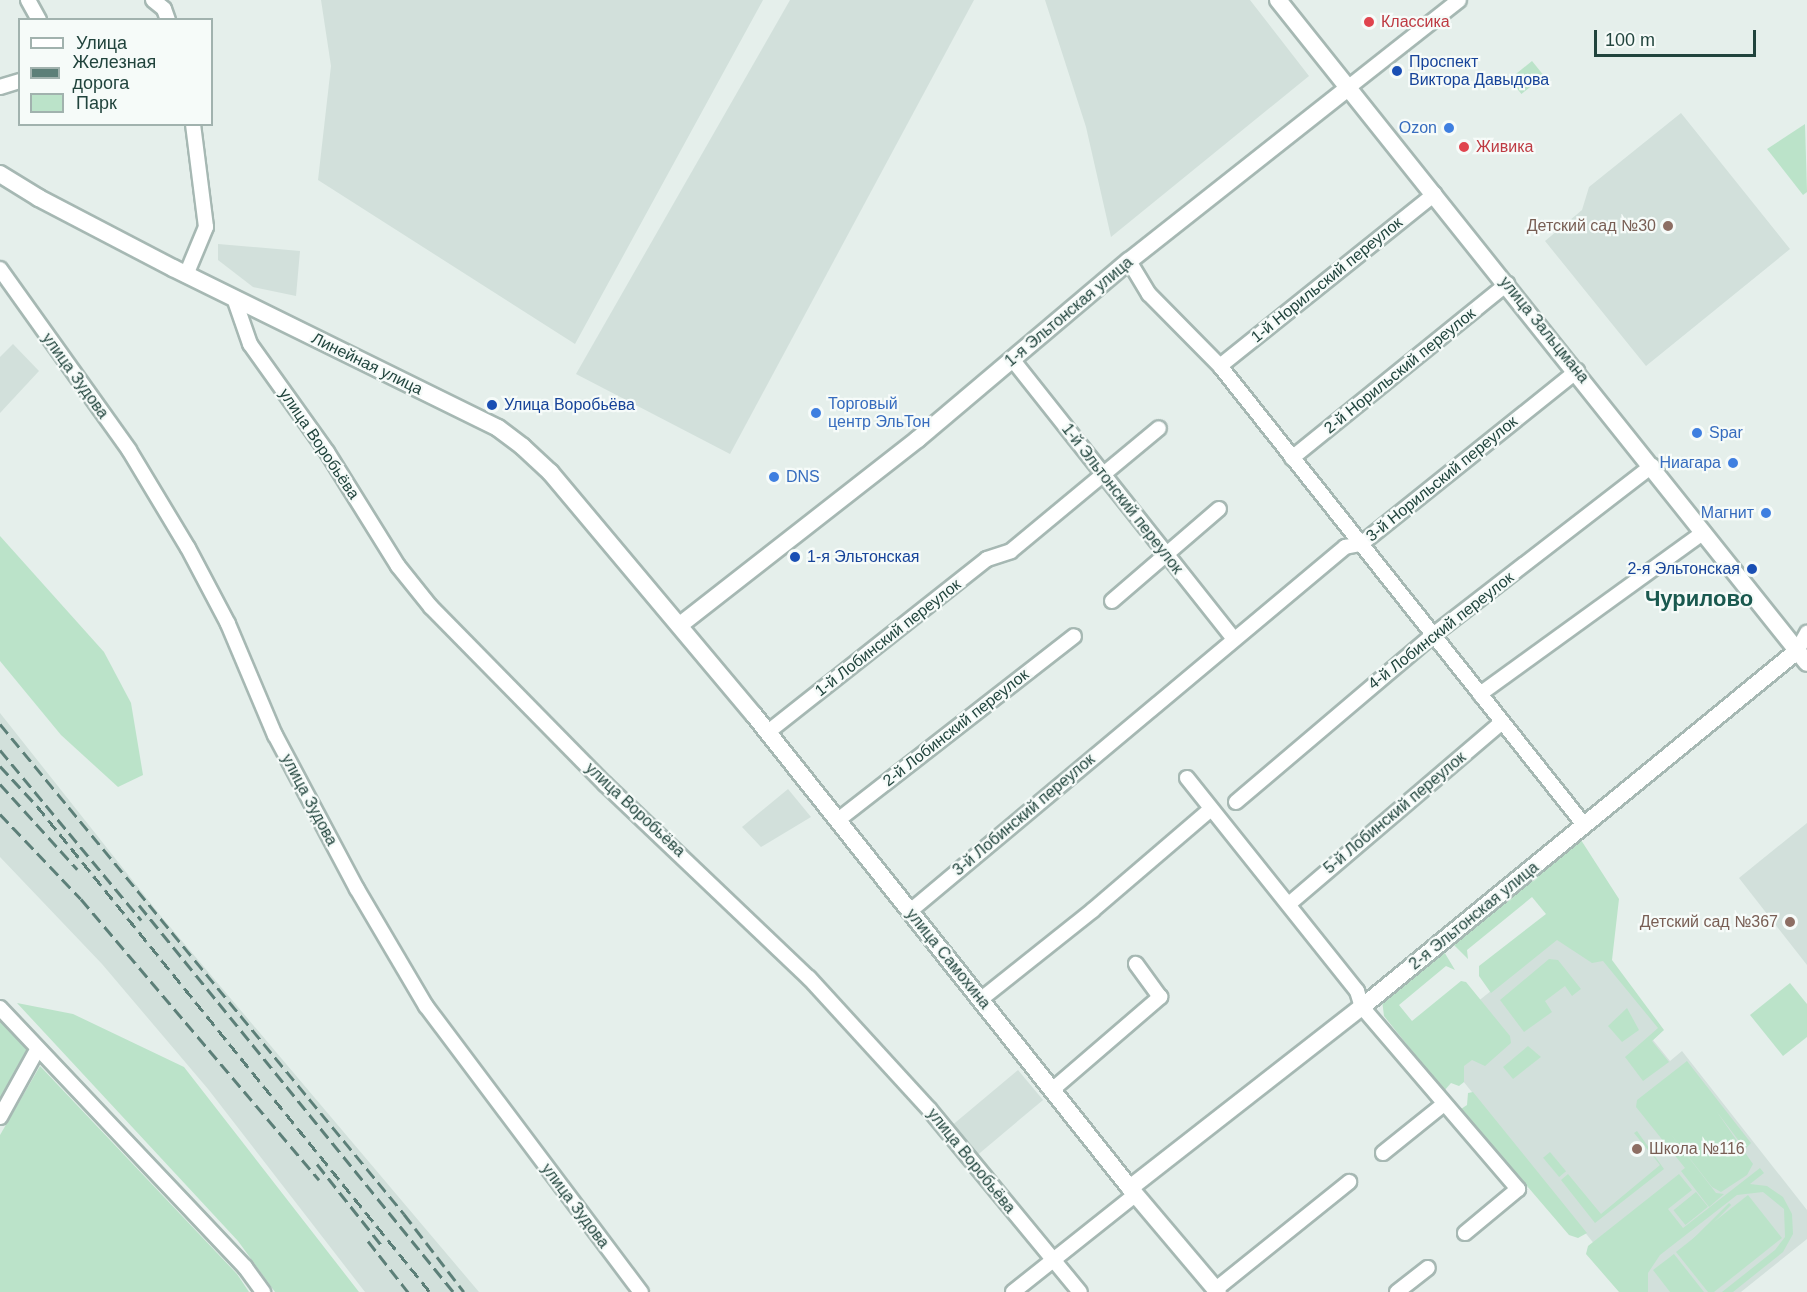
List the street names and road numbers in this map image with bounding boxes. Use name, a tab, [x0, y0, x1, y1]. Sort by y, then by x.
street label: 1-й Норильский переулок	[1247, 213, 1407, 347]
street label: 1-я Эльтонская улица	[1001, 253, 1137, 371]
street label: улица Зальцмана	[1495, 273, 1593, 387]
street label: 2-й Норильский переулок	[1320, 304, 1480, 438]
street label: улица Зудова	[38, 329, 112, 423]
street label: Линейная улица	[308, 329, 426, 399]
street label: улица Воробьёва	[275, 385, 363, 503]
street label: 3-й Норильский переулок	[1362, 412, 1522, 546]
street label: 1-й Эльтонский переулок	[1057, 420, 1187, 578]
street label: 4-й Лобинский переулок	[1364, 568, 1518, 694]
street label: 1-й Лобинский переулок	[811, 575, 965, 701]
street label: 2-й Лобинский переулок	[879, 665, 1033, 791]
street label: 5-й Лобинский переулок	[1320, 748, 1470, 878]
street label: 3-й Лобинский переулок	[949, 750, 1099, 880]
street label: улица Зудова	[277, 751, 341, 849]
street label: улица Воробьёва	[581, 759, 689, 861]
street label: 2-я Эльтонская улица	[1405, 858, 1543, 974]
street label: улица Самохина	[902, 905, 994, 1013]
street label: улица Воробьёва	[923, 1105, 1019, 1217]
street label: улица Зудова	[537, 1160, 613, 1252]

